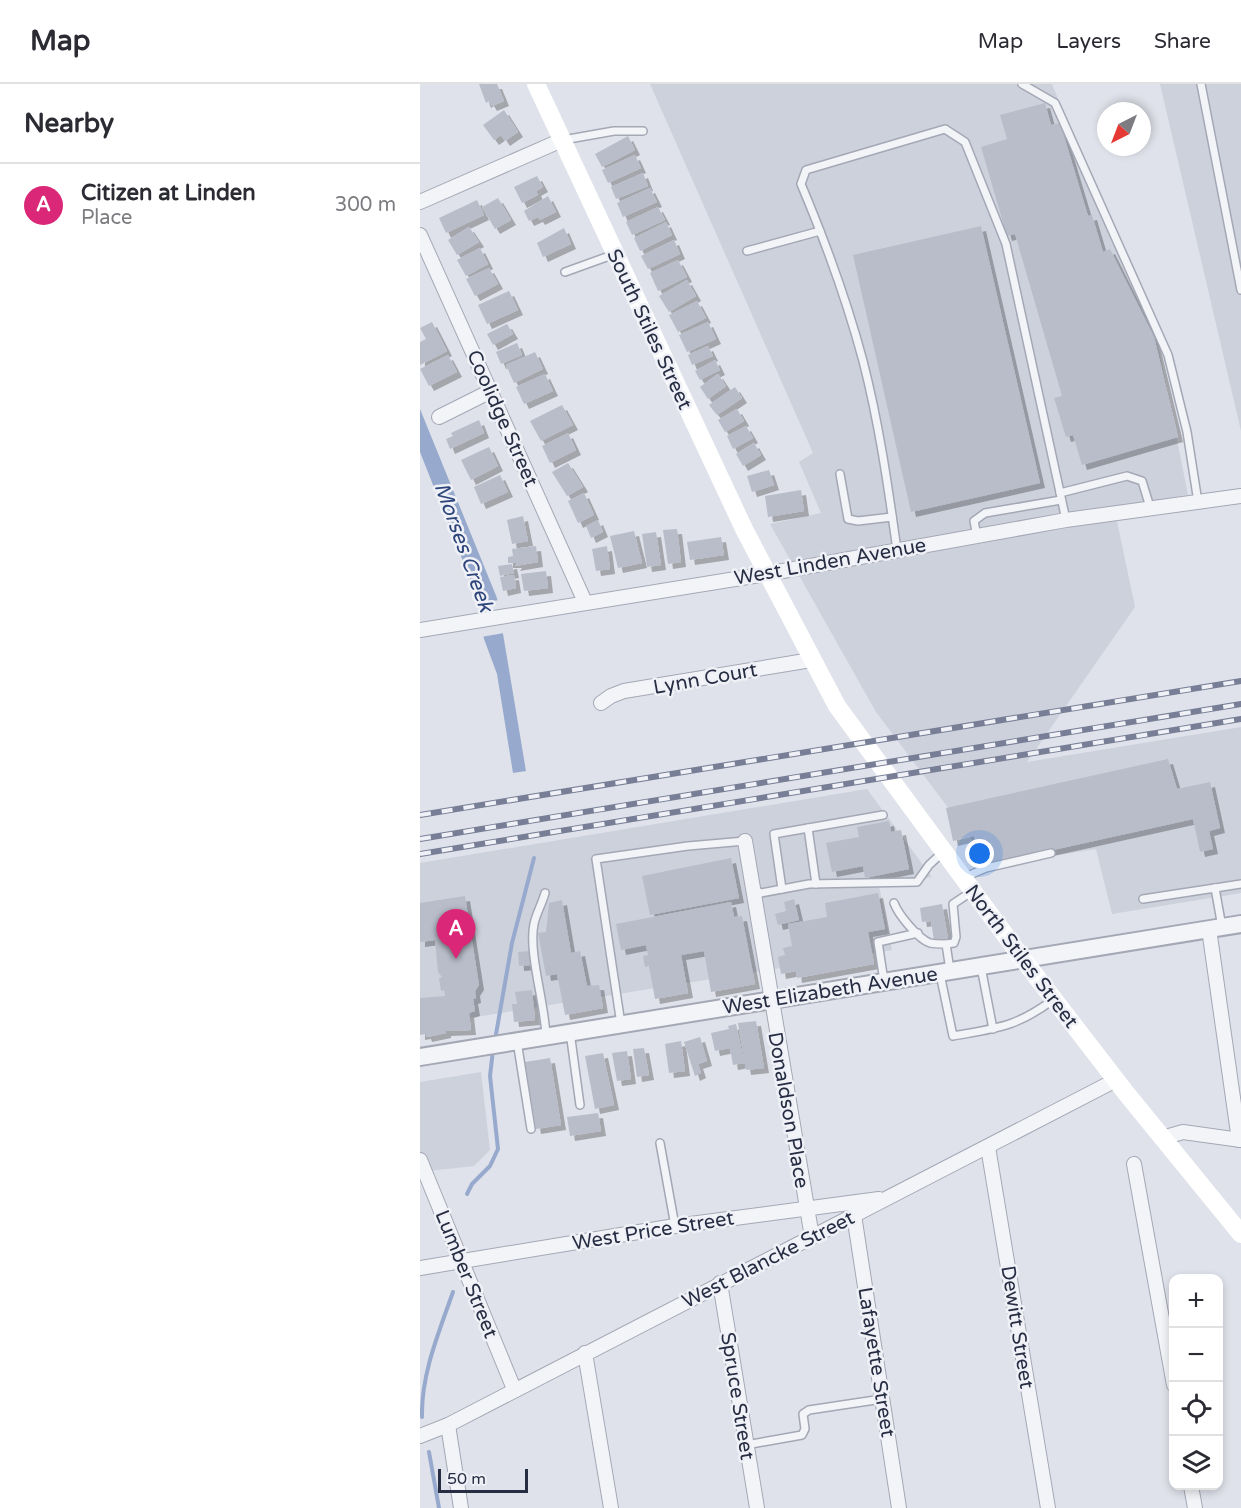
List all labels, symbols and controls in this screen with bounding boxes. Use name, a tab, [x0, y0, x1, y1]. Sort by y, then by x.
text: Map	[30, 24, 90, 58]
text: Map	[978, 29, 1023, 54]
text: Layers	[1056, 29, 1121, 54]
text: Share	[1154, 29, 1211, 54]
north arrow	[1097, 102, 1151, 156]
text: Nearby	[24, 108, 114, 139]
text: Citizen at Linden	[81, 180, 256, 206]
text: A	[36, 193, 51, 217]
text: 300 m	[335, 193, 396, 217]
text: Place	[81, 206, 132, 230]
street label: South Stiles Street	[601, 245, 697, 414]
street label: Coolidge Street	[461, 346, 543, 491]
water label: Morses Creek	[429, 479, 499, 617]
street label: West Linden Avenue	[732, 533, 928, 591]
street label: Lynn Court	[651, 658, 759, 700]
your location	[965, 839, 994, 868]
street label: North Stiles Street	[959, 880, 1083, 1033]
pin: A	[436, 910, 476, 959]
street label: West Elizabeth Avenue	[721, 962, 939, 1020]
street label: Donaldson Place	[762, 1030, 814, 1190]
street label: West Price Street	[571, 1206, 736, 1256]
street label: West Blancke Street	[678, 1206, 859, 1314]
street label: Lumber Street	[429, 1207, 503, 1342]
street label: Dewitt Street	[995, 1264, 1039, 1391]
map controls	[1169, 1274, 1223, 1490]
button: +	[1169, 1274, 1223, 1328]
street label: Lafayette Street	[852, 1285, 900, 1439]
button: −	[1169, 1328, 1223, 1382]
street label: Spruce Street	[715, 1331, 759, 1462]
button: locate	[1169, 1382, 1223, 1436]
button: layers	[1169, 1436, 1223, 1490]
scale bar	[438, 1466, 528, 1494]
text: 50 m	[447, 1469, 486, 1489]

